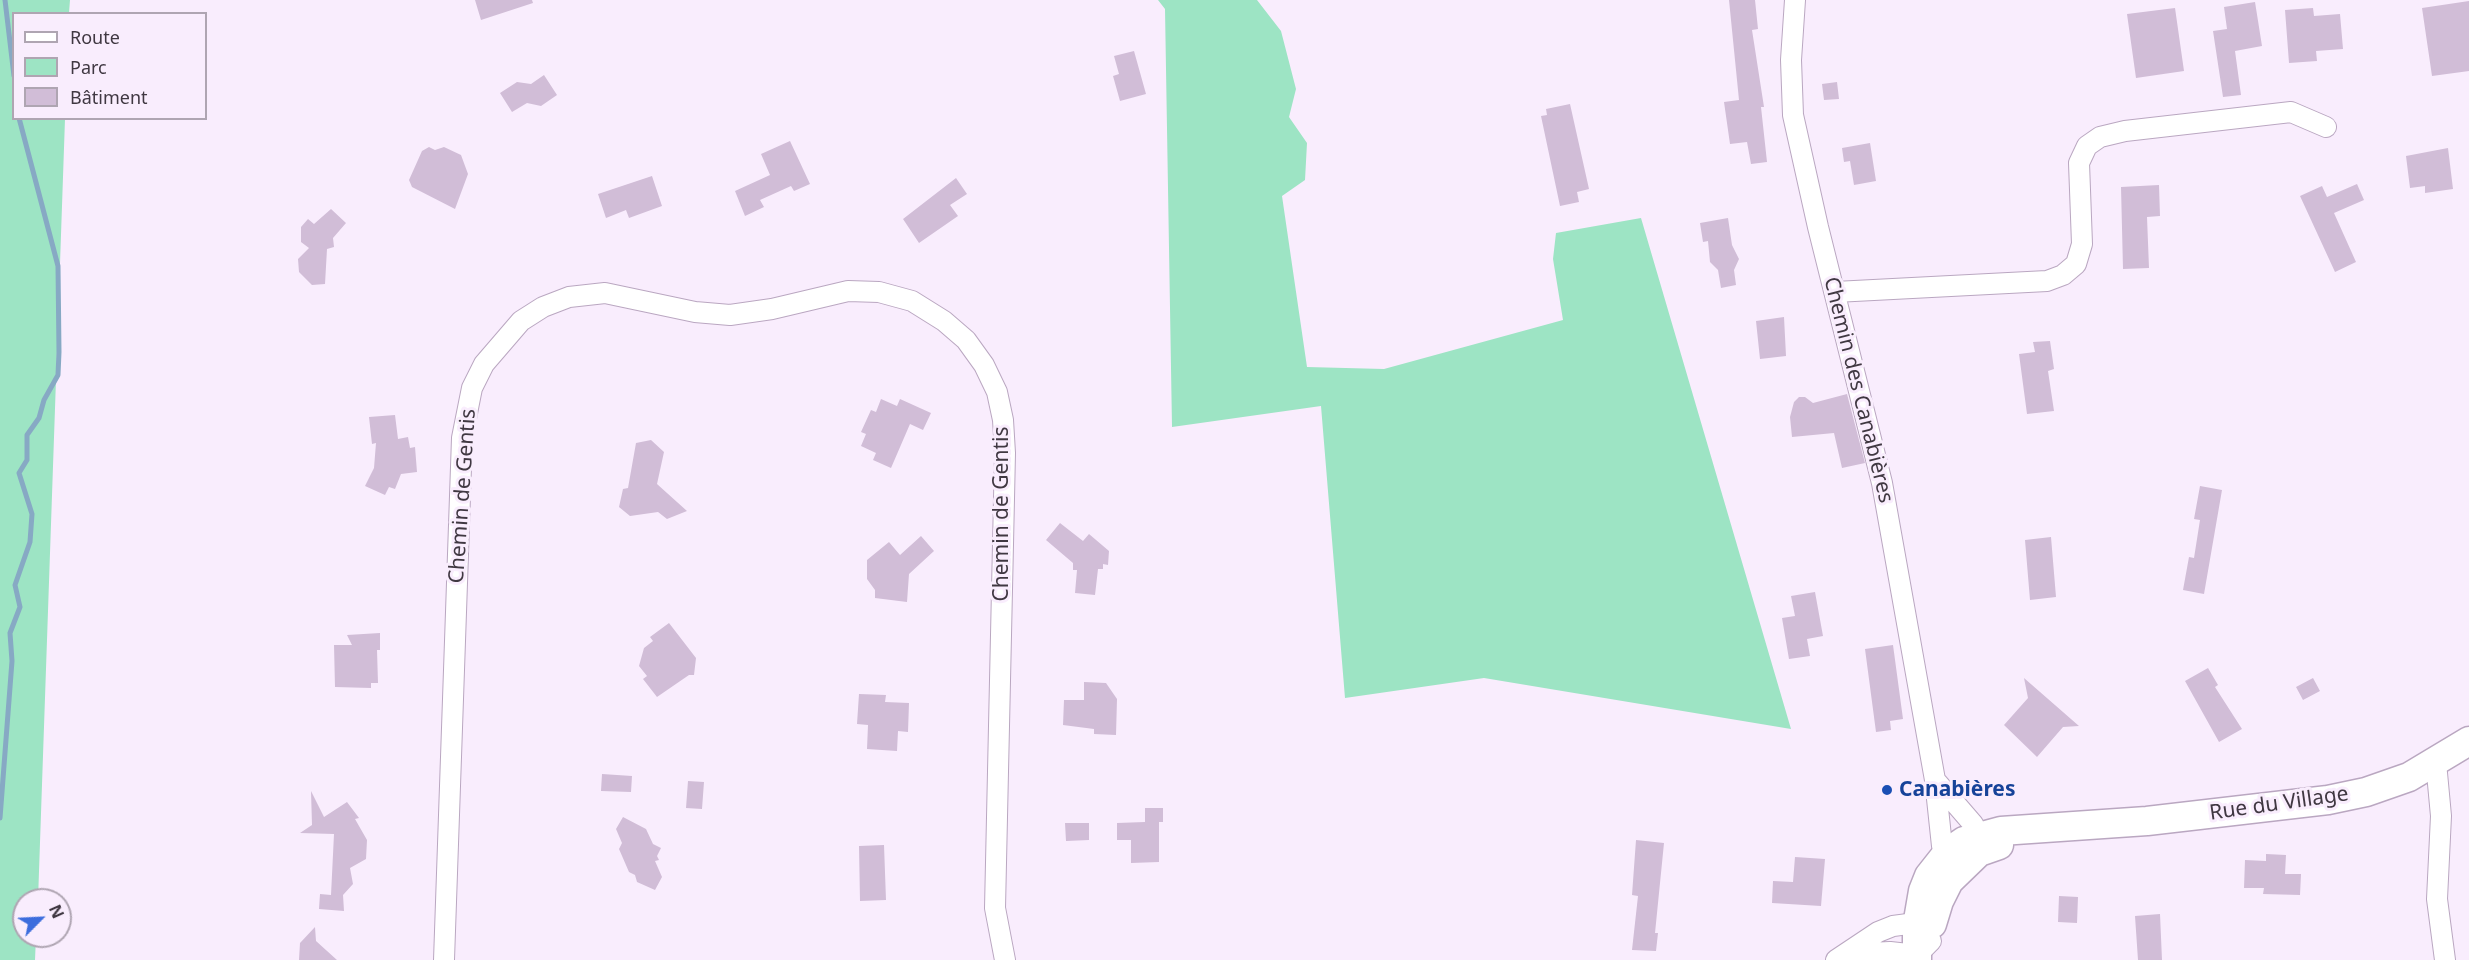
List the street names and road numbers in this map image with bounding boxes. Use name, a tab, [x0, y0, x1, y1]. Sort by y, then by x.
street label: Chemin des Canabières	[1818, 274, 1898, 506]
street label: Chemin de Gentis	[444, 408, 482, 584]
street label: Chemin de Gentis	[989, 427, 1015, 601]
street label: Rue du Village	[2208, 782, 2350, 826]

